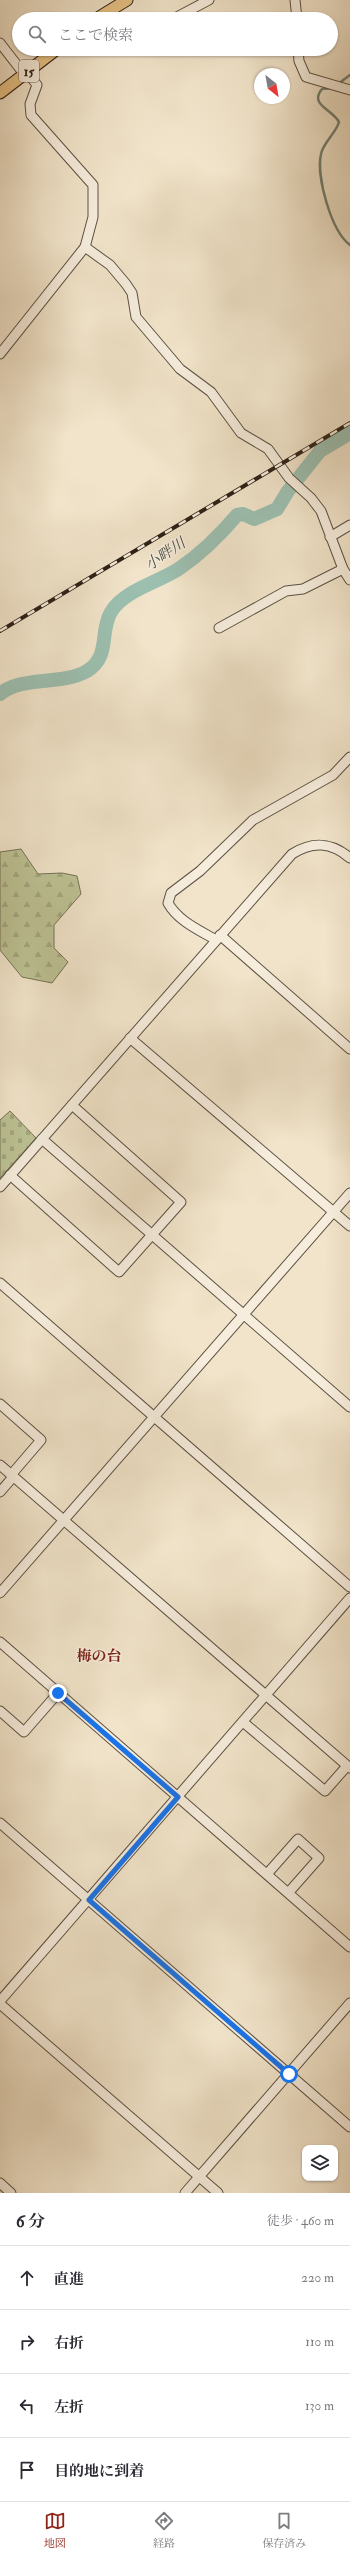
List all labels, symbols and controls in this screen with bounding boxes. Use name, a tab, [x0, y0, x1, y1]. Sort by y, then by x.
search box	[12, 12, 338, 56]
icon: search	[26, 23, 48, 45]
text: ここで検索	[58, 26, 133, 45]
road number: 15	[19, 60, 39, 82]
north arrow	[254, 68, 290, 104]
water label: 小畔川	[141, 533, 191, 575]
district label: 梅の台	[76, 1647, 122, 1666]
route end	[49, 1684, 67, 1702]
route start	[280, 2065, 298, 2083]
map controls	[302, 2145, 338, 2181]
button: layers	[302, 2145, 338, 2181]
text: 6 分	[16, 2211, 45, 2232]
text: 徒歩 · 460 m	[267, 2213, 334, 2229]
icon: ahead	[16, 2267, 38, 2289]
text: 直進	[54, 2270, 84, 2289]
text: 220 m	[301, 2270, 334, 2286]
icon: right	[16, 2331, 38, 2353]
text: 右折	[54, 2334, 84, 2353]
text: 110 m	[305, 2334, 334, 2350]
icon: left	[16, 2395, 38, 2417]
text: 左折	[54, 2398, 84, 2417]
text: 130 m	[305, 2398, 334, 2414]
icon: arrive	[16, 2459, 38, 2481]
text: 目的地に到着	[54, 2462, 144, 2481]
tab: 地図	[44, 2510, 66, 2550]
tab: 経路	[153, 2510, 175, 2550]
tab: 保存済み	[262, 2510, 306, 2550]

